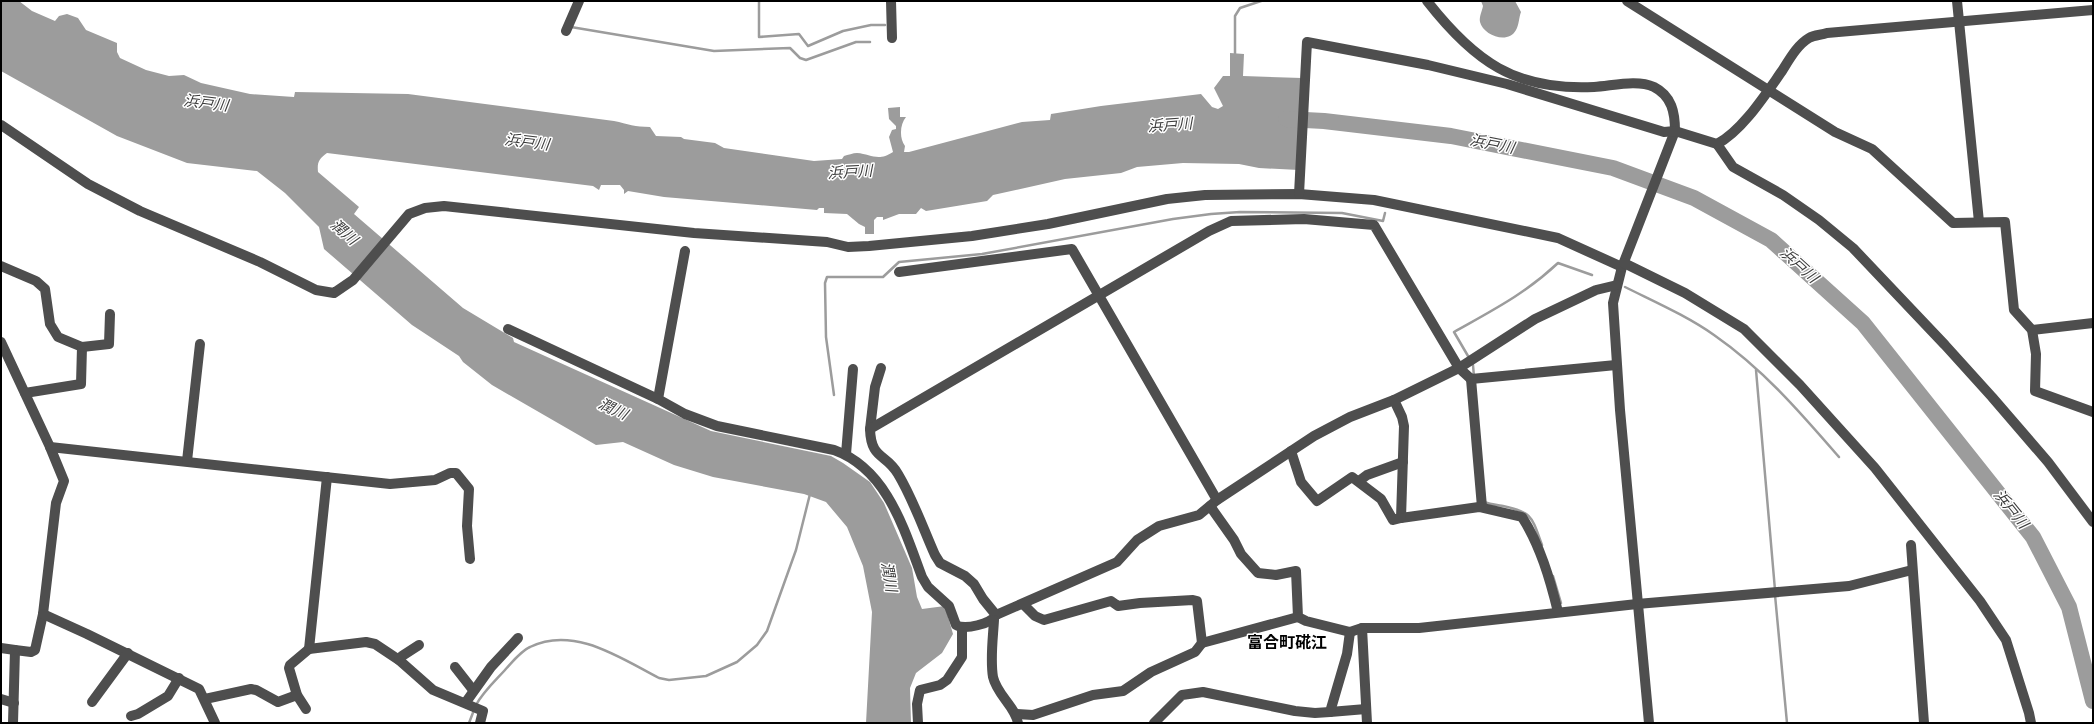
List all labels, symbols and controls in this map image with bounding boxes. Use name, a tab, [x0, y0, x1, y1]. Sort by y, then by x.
water label: 浜戸川	[182, 92, 231, 117]
water label: 浜戸川	[1147, 115, 1195, 138]
water label: 浜戸川	[503, 131, 552, 156]
water label: 浜戸川	[1468, 132, 1518, 159]
water label: 浜戸川	[827, 163, 875, 184]
water label: 潤川	[325, 216, 362, 251]
water label: 浜戸川	[1775, 244, 1823, 290]
water label: 潤川	[595, 395, 632, 426]
water label: 浜戸川	[1988, 486, 2033, 535]
water label: 潤川	[876, 561, 900, 596]
district label: 富合町硴江	[1247, 634, 1327, 654]

